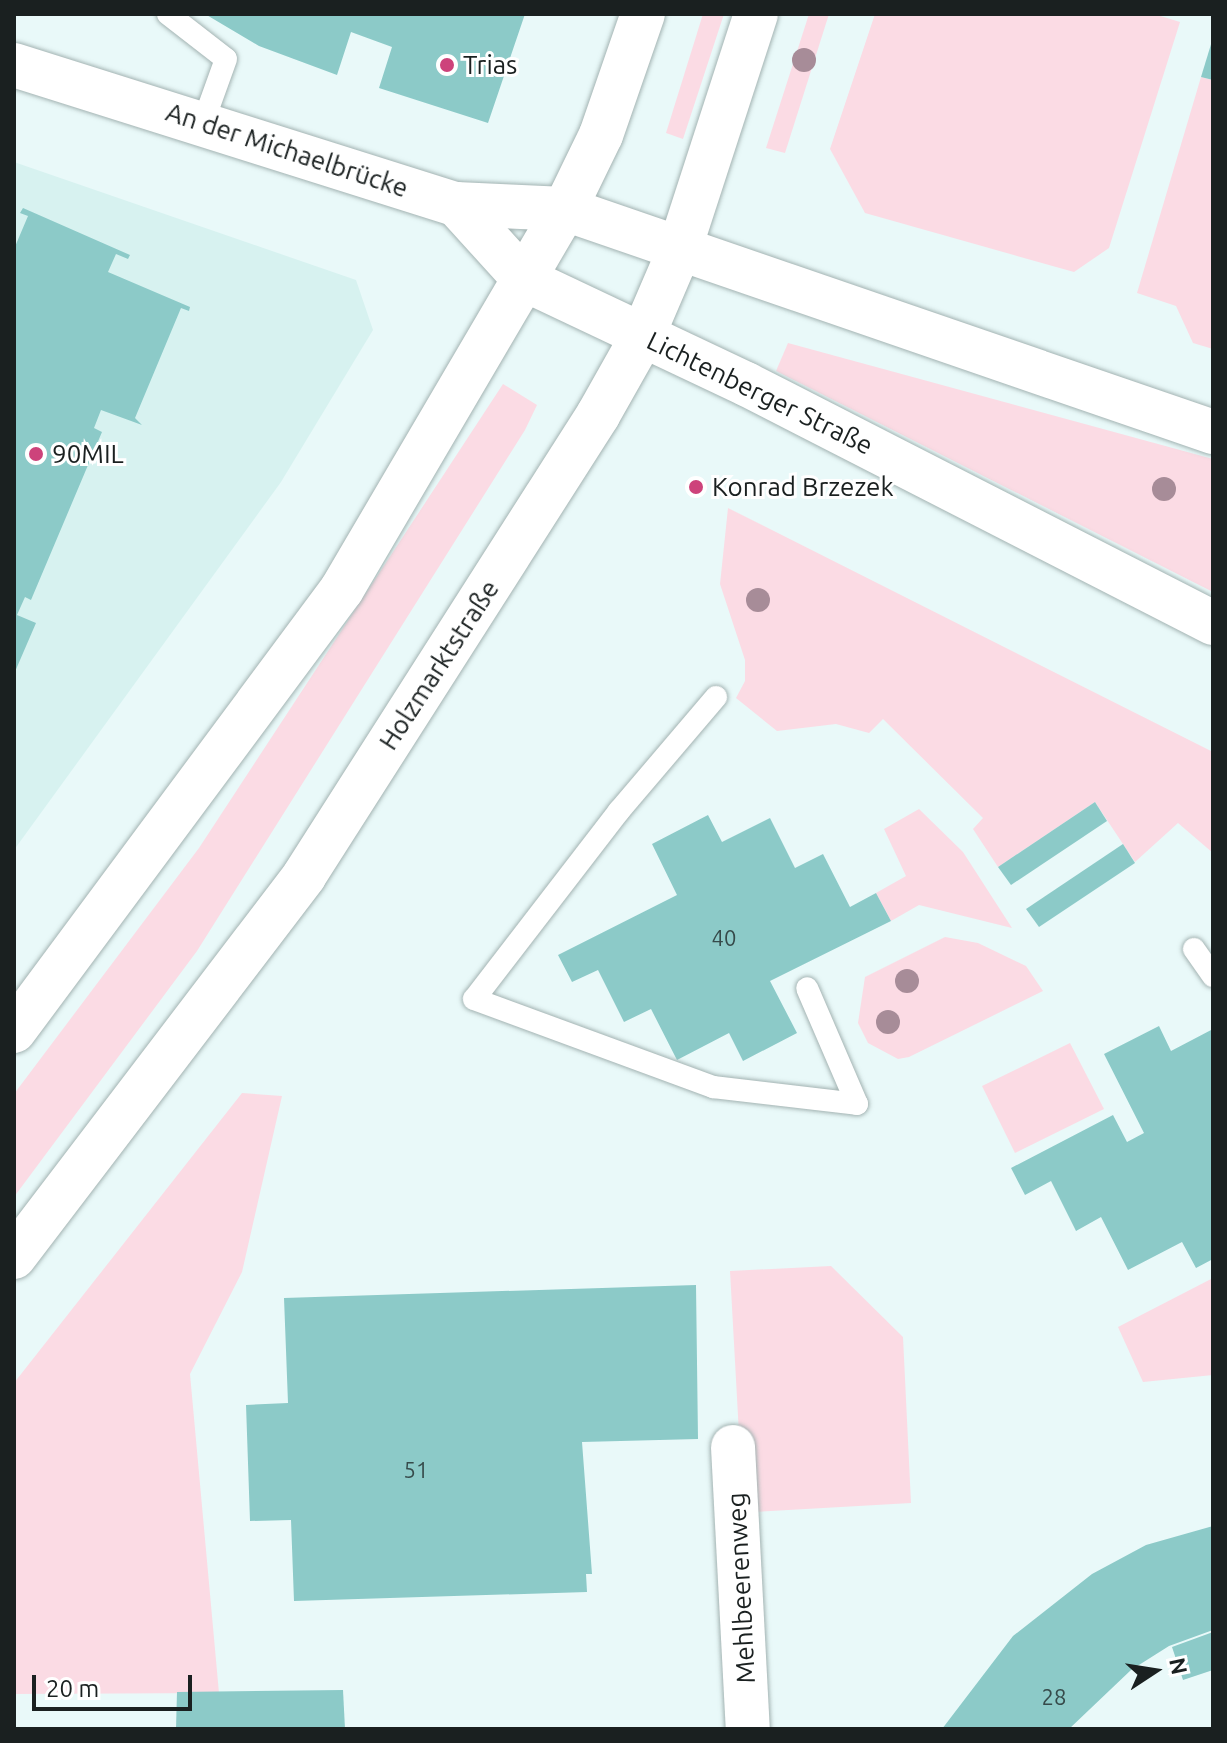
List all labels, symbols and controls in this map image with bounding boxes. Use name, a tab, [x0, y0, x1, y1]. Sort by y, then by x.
place label: Trias	[463, 49, 517, 81]
marker: Trias	[438, 56, 456, 74]
street label: An der Michaelbrücke	[162, 96, 412, 204]
street label: Lichtenberger Straße	[642, 325, 878, 461]
place label: 90MIL	[52, 438, 124, 470]
marker: 90MIL	[27, 445, 45, 463]
place label: Konrad Brzezek	[712, 471, 894, 503]
marker: Konrad Brzezek	[687, 478, 705, 496]
street label: Holzmarktstraße	[373, 574, 505, 756]
house number: 40	[712, 925, 736, 951]
house number: 51	[404, 1457, 428, 1483]
street label: Mehlbeerenweg	[720, 1492, 762, 1684]
north arrow	[1115, 1631, 1195, 1711]
text: N	[1165, 1655, 1193, 1677]
scale bar	[36, 1659, 196, 1709]
text: 20 m	[46, 1675, 99, 1702]
house number: 28	[1042, 1684, 1066, 1710]

